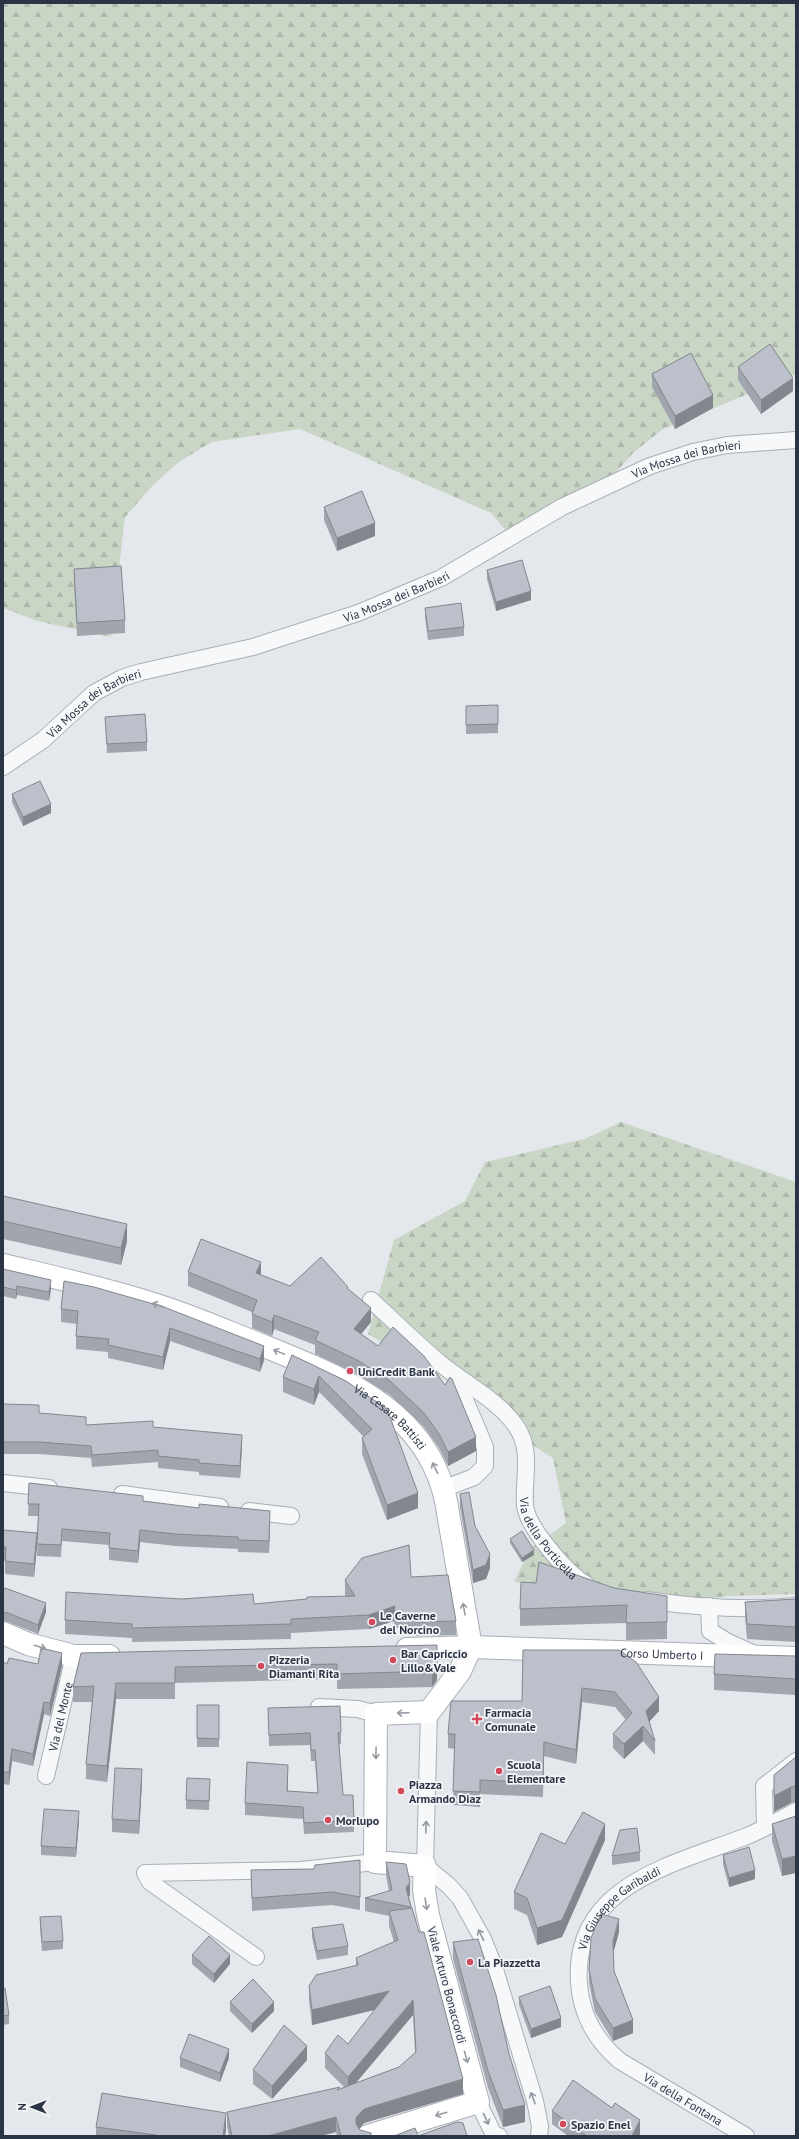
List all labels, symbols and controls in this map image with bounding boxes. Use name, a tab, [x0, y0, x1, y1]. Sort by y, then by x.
street label: Via Mossa dei Barbieri	[628, 437, 742, 482]
street label: Via Mossa dei Barbieri	[340, 567, 452, 625]
street label: Via Mossa dei Barbieri	[42, 665, 143, 742]
one-way arrow	[152, 1301, 164, 1309]
one-way arrow	[273, 1348, 285, 1356]
place label: UniCredit Bank	[358, 1364, 435, 1379]
marker: UniCredit Bank	[345, 1366, 355, 1376]
street label: Via Cesare Battisti	[350, 1380, 430, 1452]
one-way arrow	[431, 1463, 438, 1475]
street label: Via della Porticella	[517, 1496, 581, 1582]
one-way arrow	[460, 1603, 468, 1616]
place label: Le Caverne del Norcino	[380, 1608, 440, 1637]
marker: Le Caverne del Norcino	[367, 1617, 377, 1627]
one-way arrow	[33, 1644, 46, 1651]
street label: Corso Umberto I	[620, 1645, 704, 1662]
place label: Bar Capriccio Lillo&Vale	[401, 1646, 468, 1675]
place label: Pizzeria Diamanti Rita	[269, 1652, 339, 1681]
marker: Bar Capriccio Lillo&Vale	[388, 1655, 398, 1665]
marker: Pizzeria Diamanti Rita	[256, 1661, 266, 1671]
street label: Via del Monte	[44, 1680, 75, 1754]
place label: Farmacia Comunale	[485, 1705, 536, 1734]
one-way arrow	[397, 1710, 410, 1717]
marker: Farmacia Comunale	[472, 1714, 482, 1724]
one-way arrow	[372, 1746, 380, 1759]
place label: Scuola Elementare	[507, 1757, 566, 1786]
marker: Scuola Elementare	[494, 1766, 504, 1776]
place label: Piazza Armando Diaz	[409, 1777, 482, 1806]
marker: Piazza Armando Diaz	[396, 1786, 406, 1796]
place label: Morlupo	[336, 1813, 380, 1828]
marker: Morlupo	[323, 1815, 333, 1825]
one-way arrow	[422, 1821, 430, 1834]
street label: Via Giuseppe Garibaldi	[574, 1863, 662, 1952]
one-way arrow	[422, 1897, 430, 1910]
street label: Viale Arturo Bonaccordi	[424, 1924, 470, 2045]
one-way arrow	[477, 1929, 484, 1941]
place label: La Piazzetta	[478, 1955, 540, 1970]
marker: La Piazzetta	[465, 1957, 475, 1967]
one-way arrow	[463, 2050, 470, 2063]
street label: Via della Fontana	[640, 2069, 725, 2129]
north arrow	[12, 2087, 52, 2127]
one-way arrow	[529, 2093, 537, 2105]
text: N	[15, 2103, 29, 2111]
one-way arrow	[435, 2111, 448, 2118]
one-way arrow	[483, 2112, 490, 2124]
place label: Spazio Enel	[571, 2117, 631, 2132]
marker: Spazio Enel	[558, 2119, 568, 2129]

